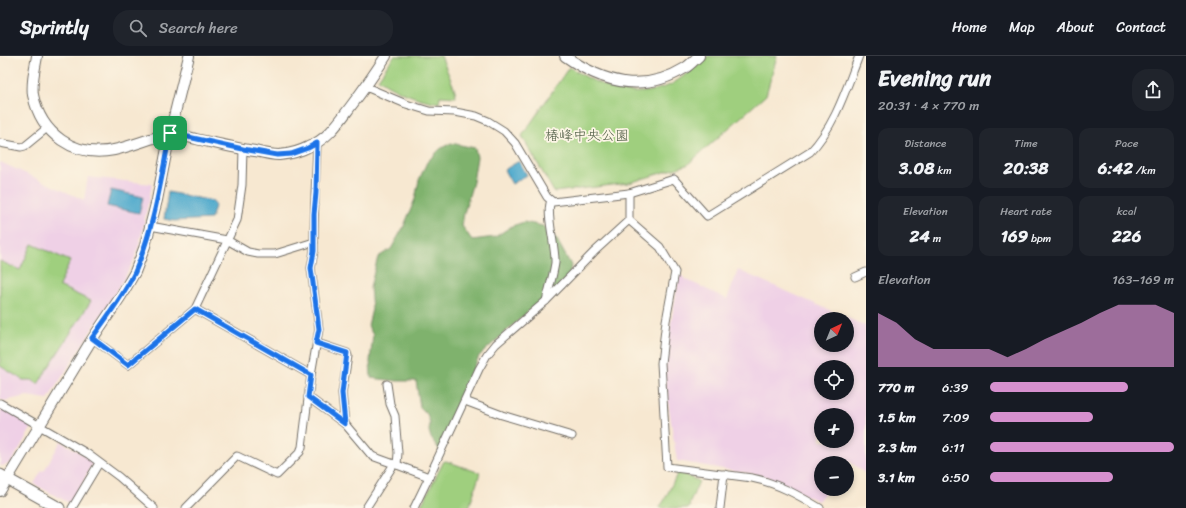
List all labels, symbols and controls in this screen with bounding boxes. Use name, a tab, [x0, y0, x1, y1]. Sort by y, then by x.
search box	[113, 10, 393, 46]
text: Sprintly	[20, 11, 89, 44]
text: Search here	[159, 15, 238, 41]
text: Home	[952, 15, 987, 40]
text: Map	[1009, 15, 1035, 40]
text: About	[1057, 15, 1094, 40]
text: Contact	[1116, 15, 1166, 40]
icon: search	[127, 17, 149, 39]
text: Evening run	[878, 59, 991, 98]
button: share	[1132, 69, 1174, 111]
text: 20:31 · 4 × 770 m	[878, 94, 979, 117]
pin	[153, 116, 187, 150]
icon: arrive	[159, 122, 181, 144]
park label: 椿峰中央公園	[545, 123, 629, 148]
text: Distance	[904, 134, 946, 153]
text: Time	[1014, 134, 1038, 153]
text: Pace	[1115, 134, 1138, 153]
text: 3.08	[899, 153, 934, 183]
text: 20:38	[1003, 153, 1049, 183]
text: 6:42	[1098, 153, 1133, 183]
text: km	[934, 161, 952, 180]
text: /km	[1133, 161, 1156, 180]
text: Elevation	[903, 202, 948, 221]
text: Heart rate	[1000, 202, 1052, 221]
text: kcal	[1117, 202, 1137, 221]
text: 24	[909, 221, 930, 251]
text: 169	[1001, 221, 1028, 251]
text: 226	[1112, 221, 1141, 251]
text: m	[930, 229, 941, 248]
text: bpm	[1028, 229, 1051, 248]
text: Elevation	[878, 268, 931, 291]
text: 163–169 m	[1112, 268, 1174, 291]
north arrow	[814, 312, 854, 352]
map controls	[814, 312, 854, 496]
button: locate	[814, 360, 854, 400]
text: 770 m	[878, 376, 914, 399]
text: 6:39	[942, 376, 968, 399]
text: 1.5 km	[878, 406, 916, 429]
text: 7:09	[942, 406, 970, 429]
button: +	[814, 408, 854, 448]
text: 2.3 km	[878, 436, 917, 459]
text: 6:11	[942, 436, 964, 459]
button: −	[814, 456, 854, 496]
text: 3.1 km	[878, 466, 915, 489]
text: 6:50	[942, 466, 969, 489]

